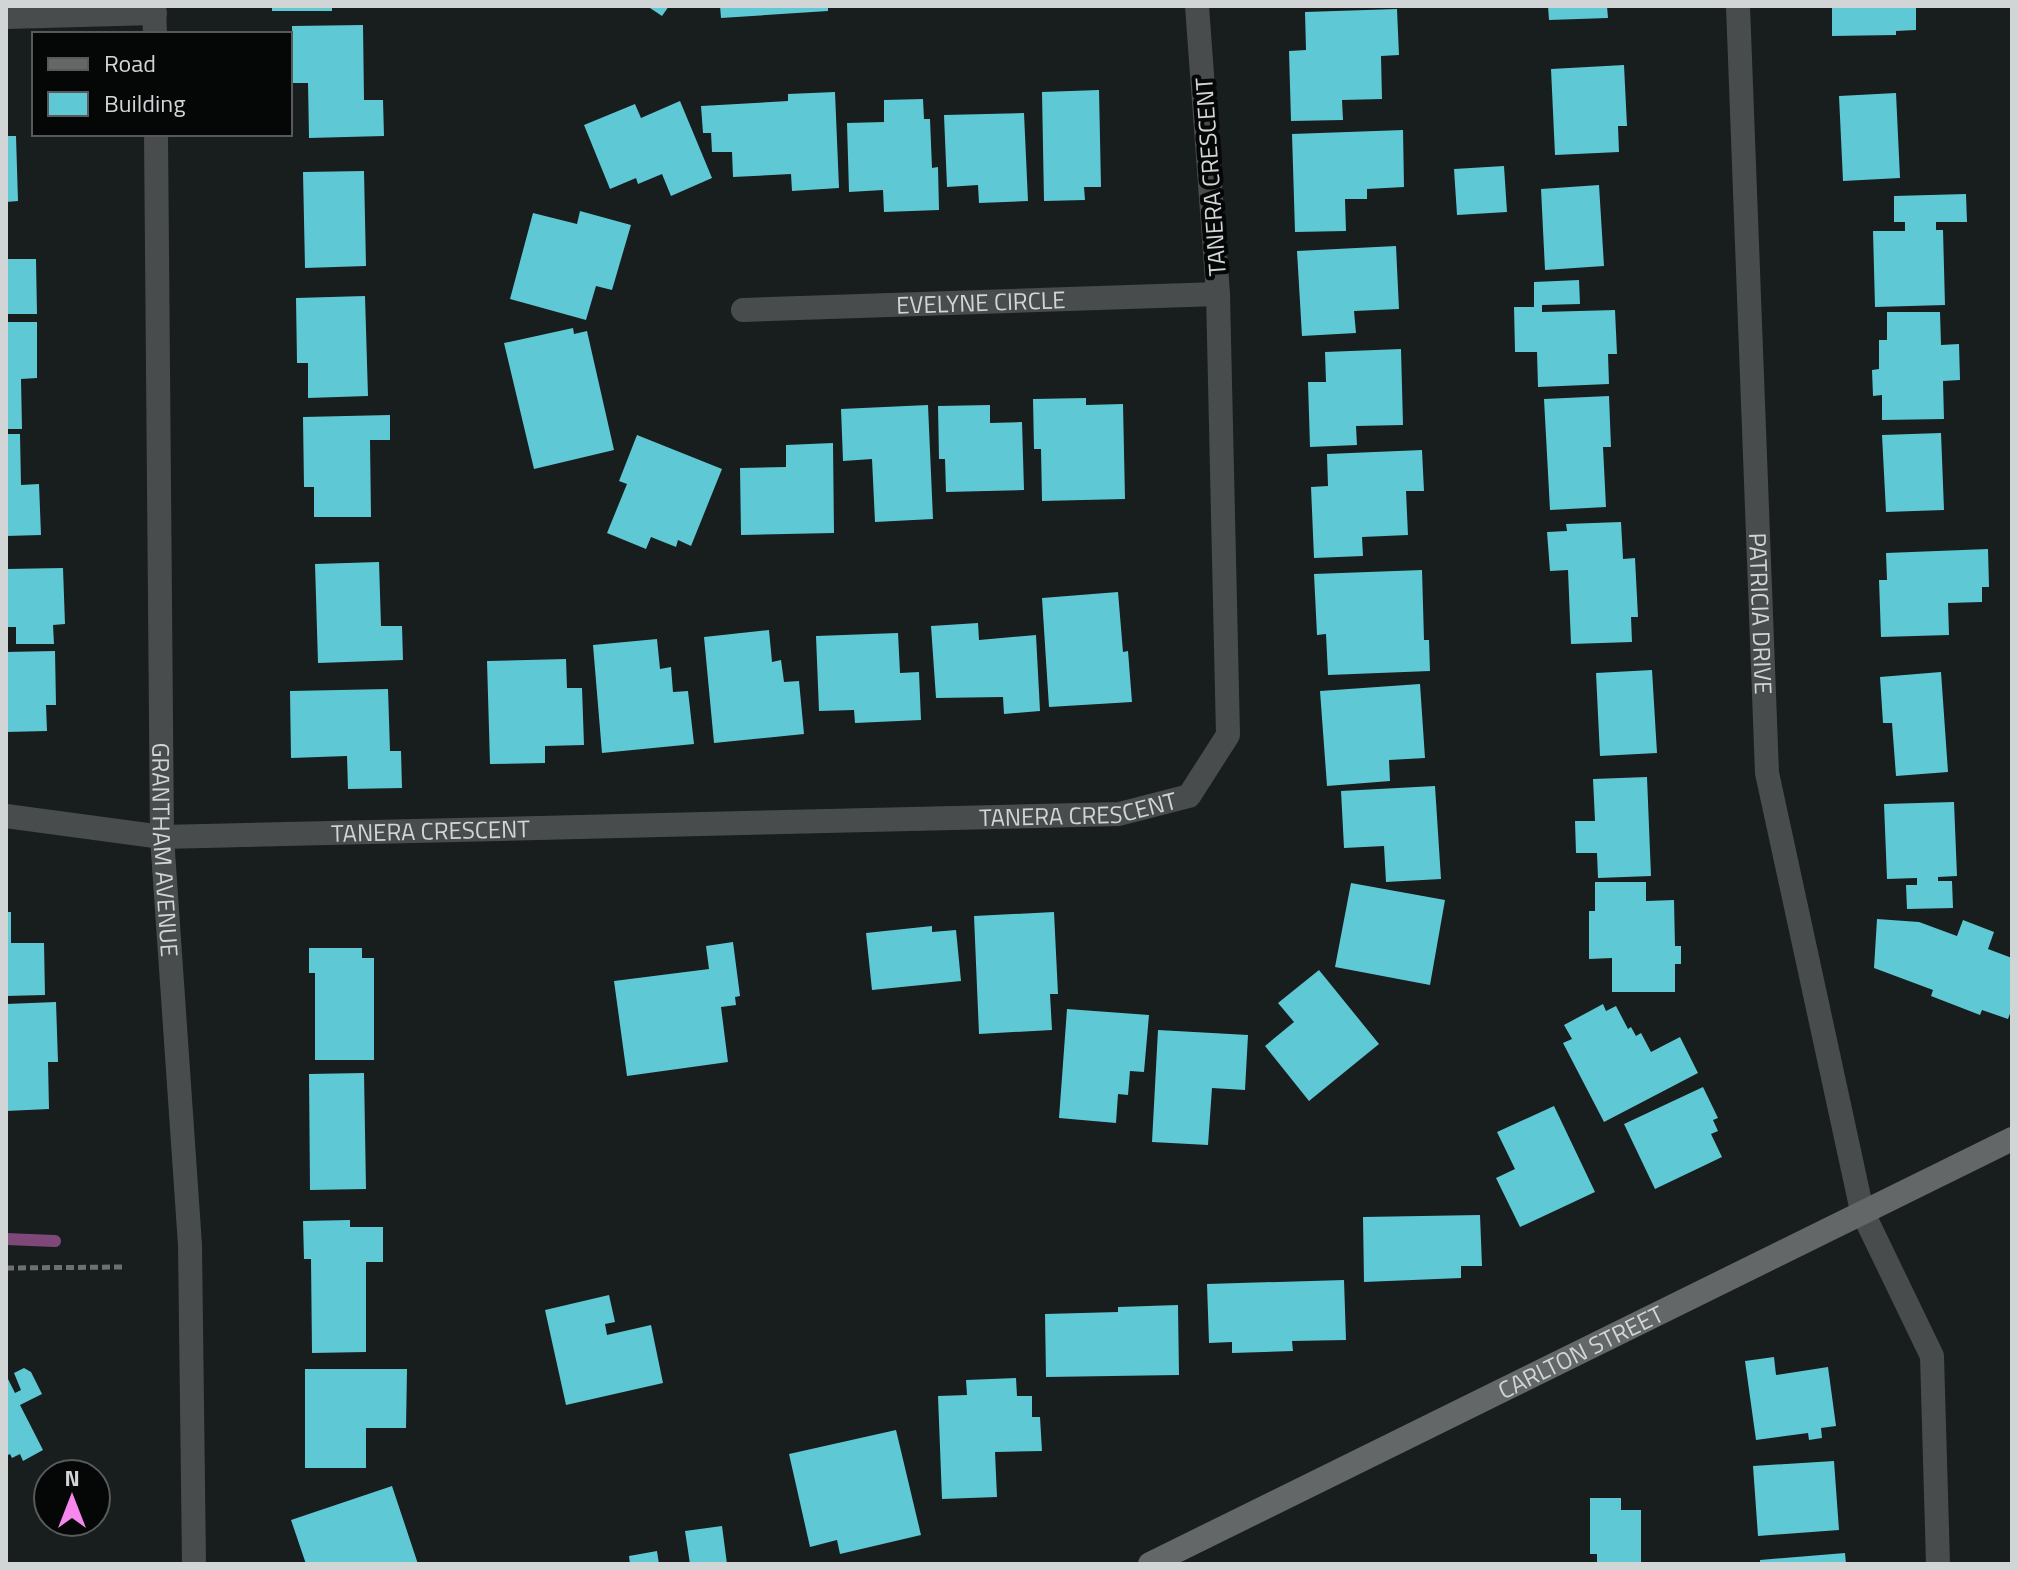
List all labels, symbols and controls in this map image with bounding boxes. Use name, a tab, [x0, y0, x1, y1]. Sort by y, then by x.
legend	[32, 32, 292, 136]
text: Road	[104, 45, 156, 81]
street label: TANERA CRESCENT	[1185, 76, 1235, 277]
text: Building	[104, 85, 186, 121]
street label: EVELYNE CIRCLE	[896, 281, 1066, 323]
street label: PATRICIA DRIVE	[1740, 532, 1782, 695]
street label: GRANTHAM AVENUE	[143, 743, 188, 958]
street label: TANERA CRESCENT	[979, 782, 1181, 835]
street label: TANERA CRESCENT	[331, 810, 531, 851]
street label: CARLTON STREET	[1492, 1296, 1670, 1408]
north arrow	[32, 1458, 112, 1538]
text: N	[64, 1461, 80, 1495]

